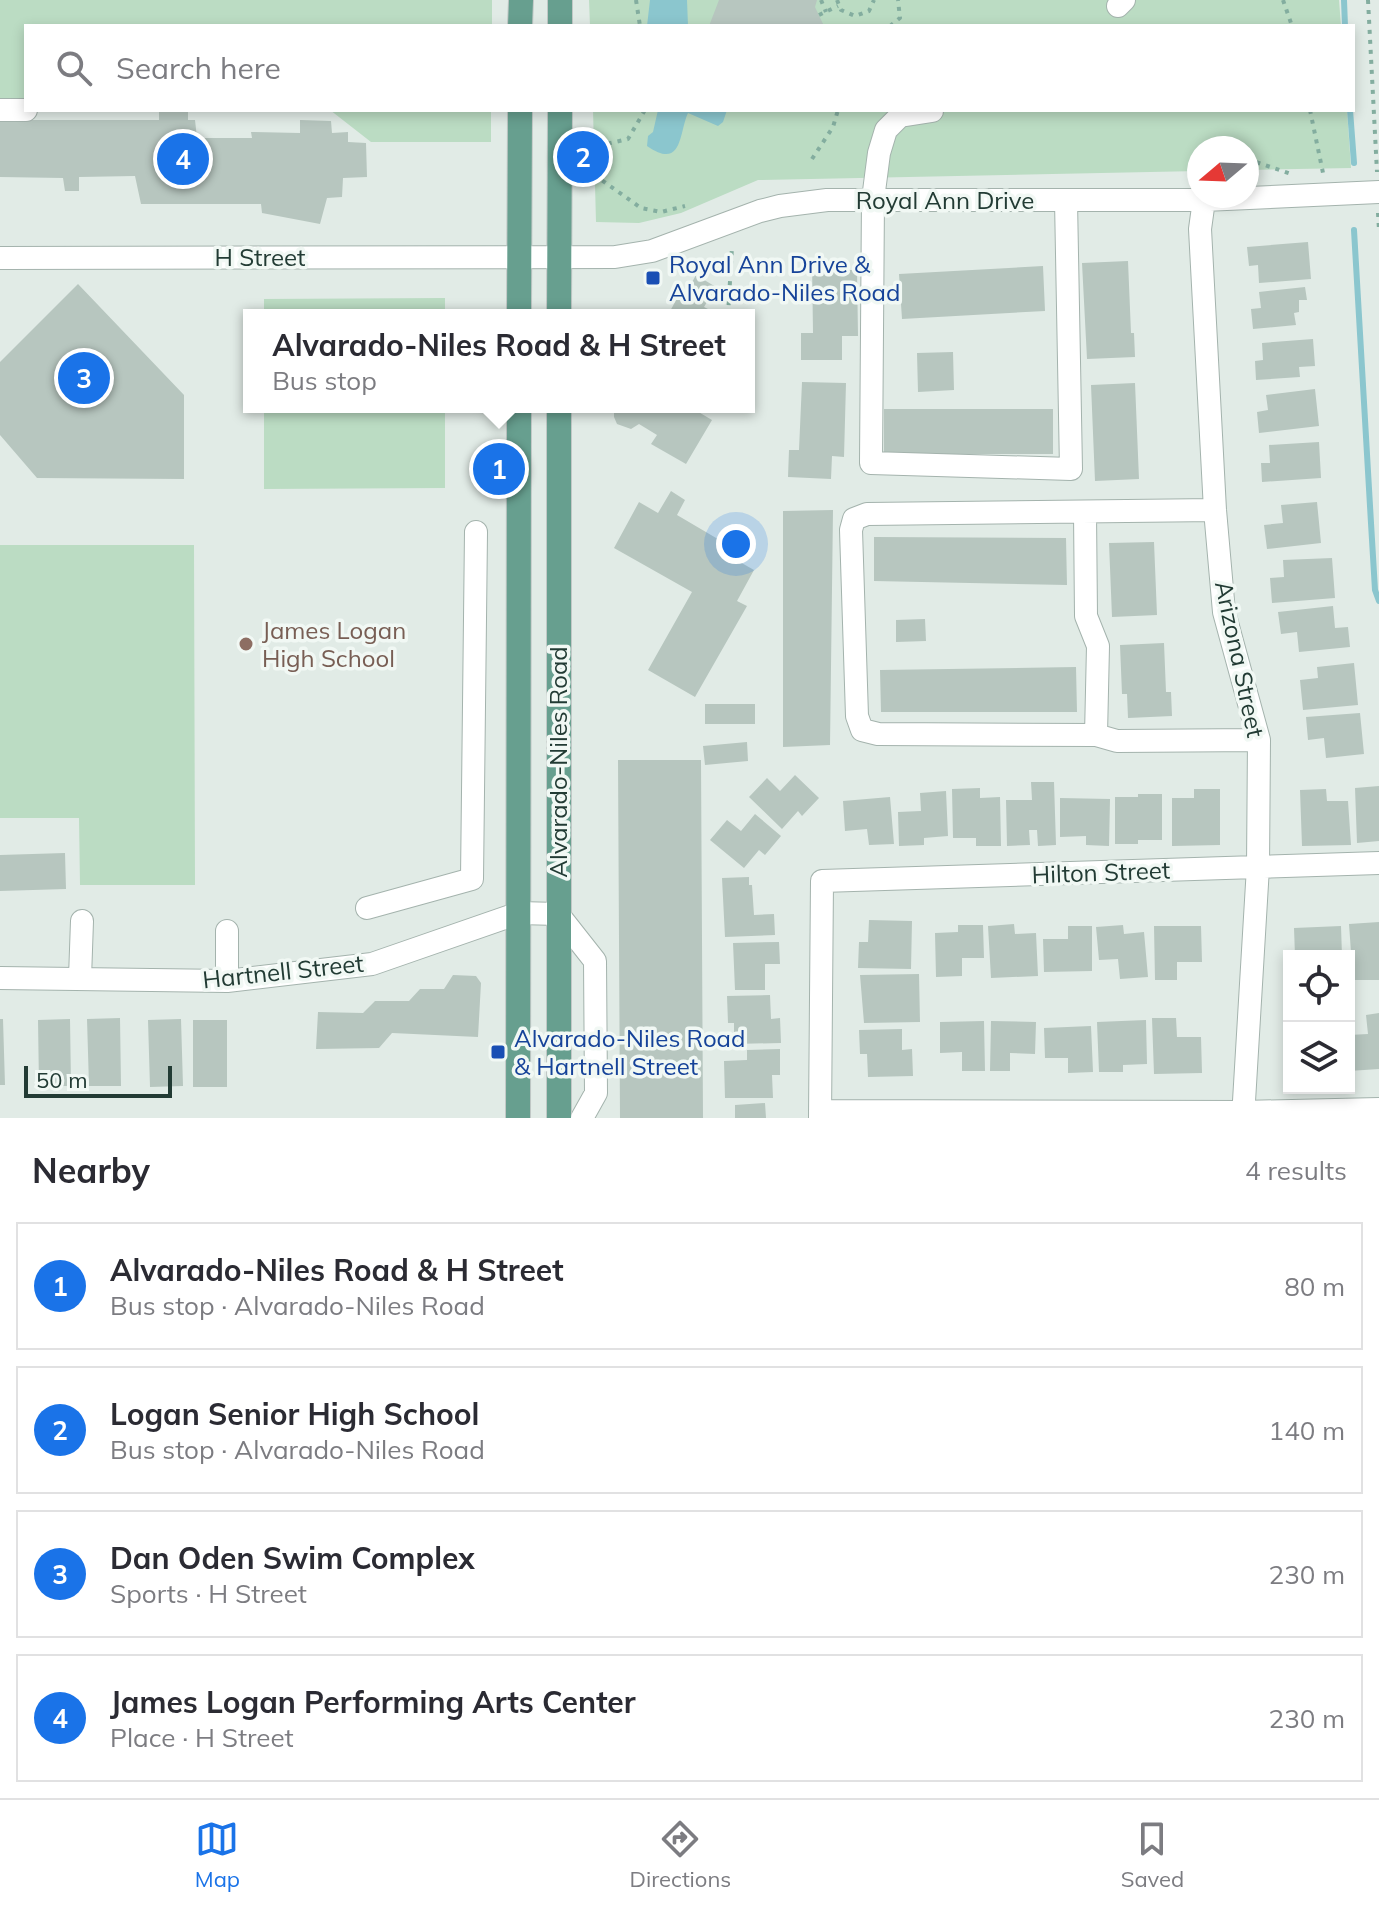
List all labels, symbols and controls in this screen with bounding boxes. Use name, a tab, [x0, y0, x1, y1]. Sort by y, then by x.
search box	[24, 24, 1355, 112]
icon: search	[52, 46, 96, 90]
text: Search here	[116, 49, 281, 87]
pin: 2	[557, 127, 609, 187]
pin: 4	[157, 129, 209, 189]
north arrow	[1187, 136, 1259, 208]
street label: Royal Ann Drive	[856, 185, 1034, 215]
street label: H Street	[214, 242, 306, 272]
place label: Royal Ann Drive & Alvarado-Niles Road	[669, 249, 900, 307]
marker: Royal Ann Drive & Alvarado-Niles Road	[644, 269, 662, 287]
popup	[243, 309, 755, 413]
text: Alvarado-Niles Road & H Street	[272, 326, 726, 364]
pin: 3	[58, 348, 110, 408]
text: Bus stop	[272, 364, 377, 397]
pin: 1	[473, 439, 525, 499]
your location	[716, 524, 756, 564]
street label: Arizona Street	[1209, 578, 1271, 740]
place label: James Logan High School	[262, 615, 406, 673]
marker: James Logan High School	[237, 635, 255, 653]
street label: Alvarado-Niles Road	[543, 646, 573, 878]
street label: Hilton Street	[1031, 855, 1171, 889]
street label: Hartnell Street	[201, 948, 365, 994]
map controls	[1283, 950, 1355, 1094]
button: locate	[1283, 950, 1355, 1022]
button: layers	[1283, 1022, 1355, 1094]
place label: Alvarado-Niles Road & Hartnell Street	[514, 1023, 745, 1081]
marker: Alvarado-Niles Road & Hartnell Street	[489, 1043, 507, 1061]
scale bar	[24, 1062, 172, 1098]
text: 50 m	[36, 1066, 87, 1094]
text: Nearby	[32, 1149, 150, 1192]
text: 4 results	[1245, 1154, 1347, 1187]
text: Alvarado-Niles Road & H Street	[110, 1251, 564, 1289]
text: 1	[52, 1270, 68, 1303]
text: 80 m	[1284, 1270, 1345, 1303]
text: Bus stop · Alvarado-Niles Road	[110, 1289, 485, 1322]
text: Logan Senior High School	[110, 1395, 479, 1433]
text: 2	[52, 1414, 68, 1447]
text: 140 m	[1269, 1414, 1345, 1447]
text: Bus stop · Alvarado-Niles Road	[110, 1433, 485, 1466]
text: Dan Oden Swim Complex	[110, 1539, 475, 1577]
text: 3	[52, 1558, 68, 1591]
text: 230 m	[1269, 1558, 1345, 1591]
text: Sports · H Street	[110, 1577, 307, 1610]
text: James Logan Performing Arts Center	[110, 1683, 636, 1721]
text: 4	[52, 1702, 68, 1735]
text: 230 m	[1269, 1702, 1345, 1735]
text: Place · H Street	[110, 1721, 294, 1754]
tab: Map	[195, 1817, 240, 1893]
tab: Directions	[630, 1817, 731, 1893]
tab: Saved	[1121, 1817, 1184, 1893]

